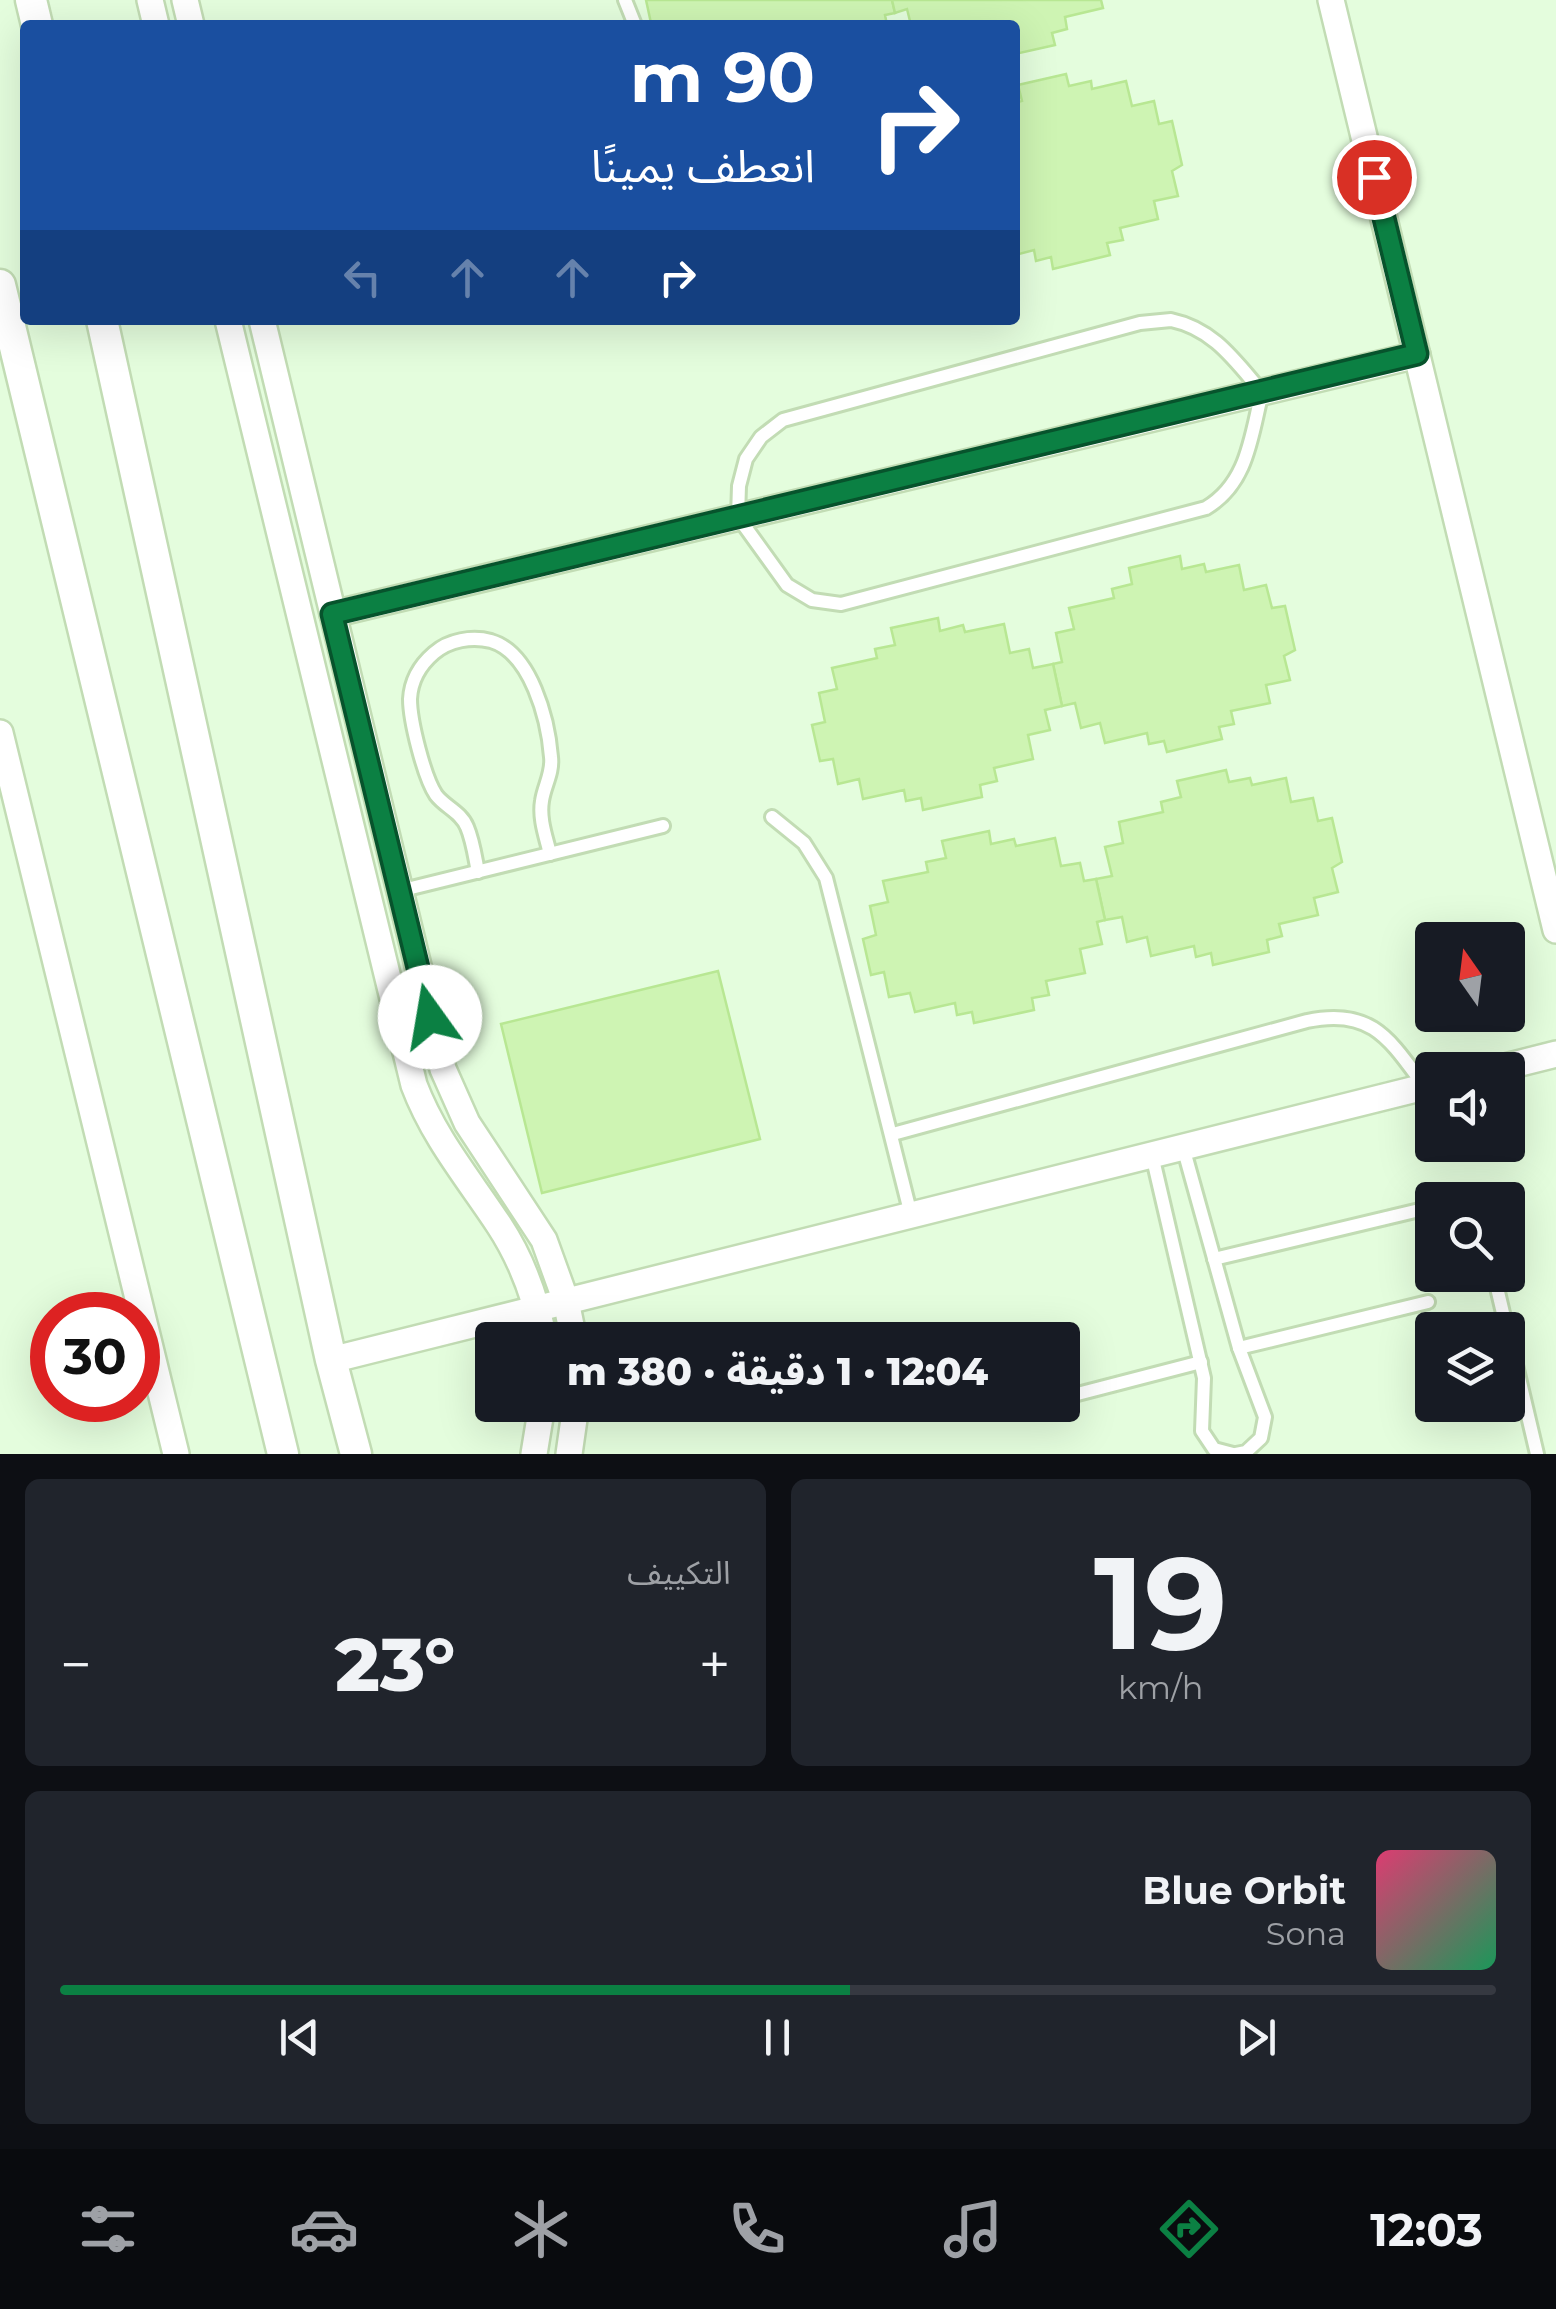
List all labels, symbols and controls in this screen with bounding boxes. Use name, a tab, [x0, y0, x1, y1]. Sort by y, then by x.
text: 90 m	[630, 34, 815, 120]
icon: right	[850, 60, 980, 190]
pin	[1332, 135, 1417, 220]
text: انعطف يمينًا	[591, 138, 815, 193]
icon: arrive	[1347, 150, 1402, 205]
icon: left	[335, 250, 390, 305]
icon: ahead	[440, 250, 495, 305]
icon: ahead	[545, 250, 600, 305]
icon: right	[650, 250, 705, 305]
north arrow	[1415, 922, 1525, 1032]
map controls	[1415, 922, 1525, 1422]
position arrow	[378, 965, 482, 1069]
button: sound	[1415, 1052, 1525, 1162]
button: search	[1415, 1182, 1525, 1292]
speed limit sign: 30	[30, 1292, 160, 1422]
button: layers	[1415, 1312, 1525, 1422]
text: 12:04 · 1 دقيقة · 380 m	[567, 1348, 988, 1395]
text: 19	[1094, 1523, 1228, 1682]
text: التكييف	[627, 1553, 731, 1592]
text: 23°	[335, 1618, 455, 1710]
text: −	[60, 1631, 92, 1698]
text: +	[699, 1631, 731, 1698]
text: km/h	[1118, 1668, 1203, 1707]
text: Blue Orbit	[1142, 1867, 1346, 1914]
text: Sona	[1266, 1914, 1346, 1953]
icon: previous	[272, 2010, 327, 2065]
icon: pause	[750, 2010, 805, 2065]
icon: next	[1229, 2010, 1284, 2065]
icon: filters	[73, 2194, 143, 2264]
icon: car	[289, 2194, 359, 2264]
icon: climate	[506, 2194, 576, 2264]
icon: phone	[722, 2194, 792, 2264]
icon: music	[938, 2194, 1008, 2264]
icon: directions	[1154, 2194, 1224, 2264]
text: 12:03	[1370, 2202, 1483, 2257]

